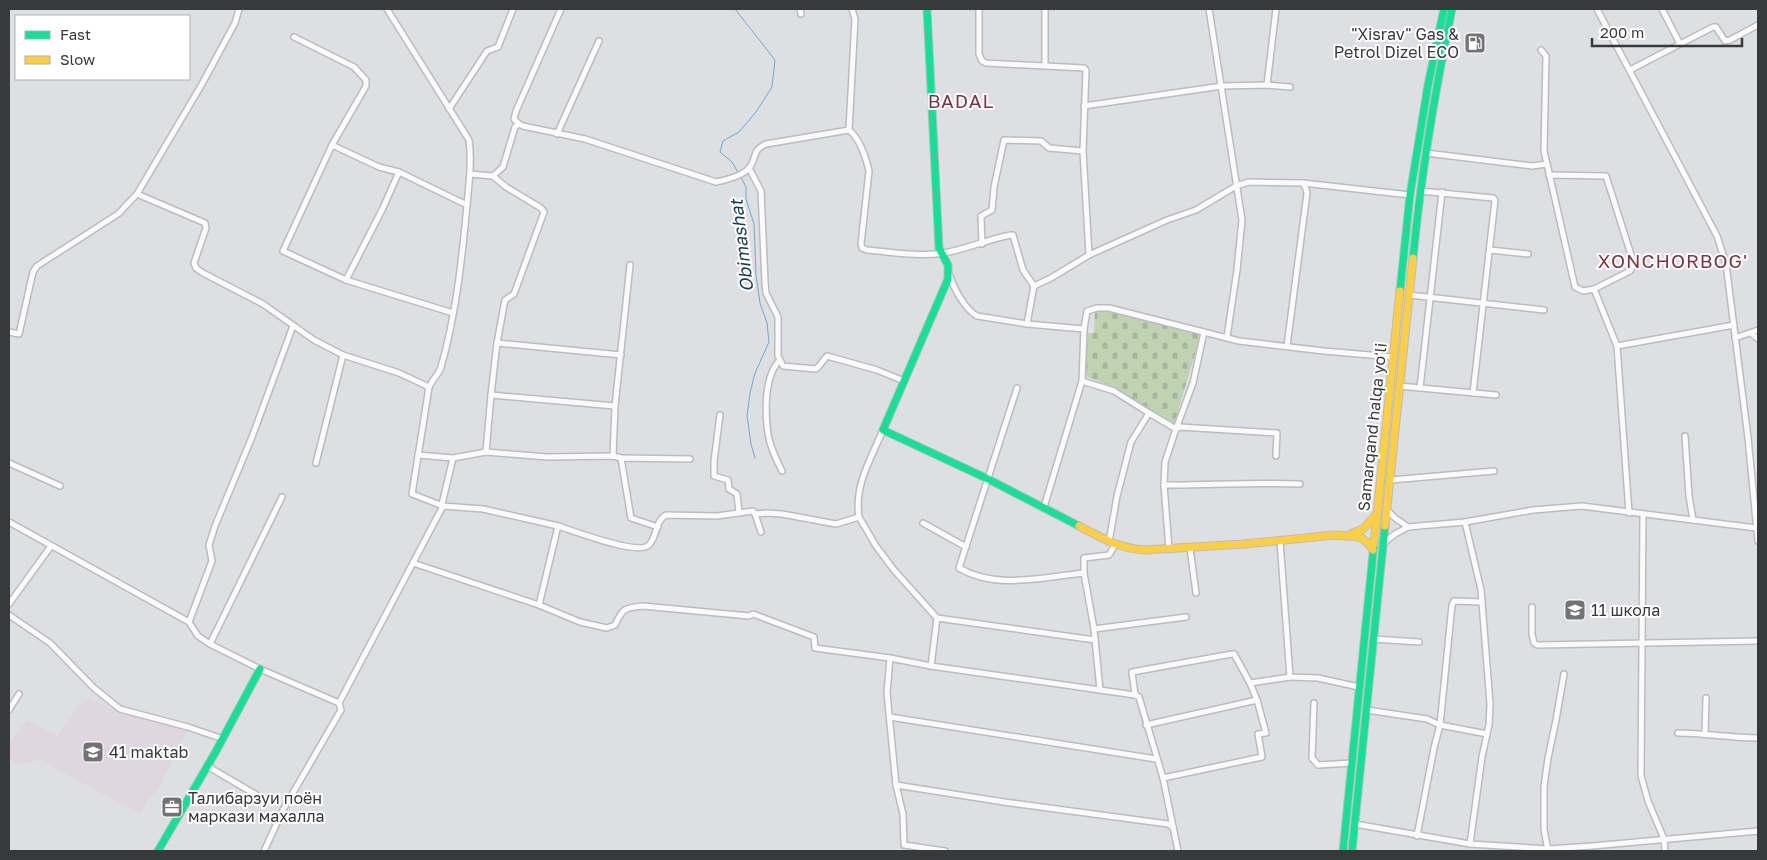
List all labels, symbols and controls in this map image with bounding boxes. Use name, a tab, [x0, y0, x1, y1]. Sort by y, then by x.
legend	[15, 15, 190, 80]
scale bar	[1592, 15, 1742, 47]
text: 200 m	[1600, 23, 1644, 41]
place label: "Xisrav" Gas & Petrol Dizel ECO	[1334, 24, 1459, 62]
text: Fast	[60, 25, 91, 43]
fuel station icon: "Xisrav" Gas & Petrol Dizel ECO	[1463, 31, 1487, 55]
text: Slow	[60, 50, 95, 68]
district label: BADAL	[928, 89, 994, 112]
water label: Obimashat	[724, 197, 758, 294]
district label: XONCHORBOG'	[1598, 249, 1748, 272]
street label: Samarqand halqa yoʻli	[1353, 342, 1391, 512]
school or university icon: 11 школа	[1563, 598, 1587, 622]
place label: 11 школа	[1591, 600, 1660, 620]
school or university icon: 41 maktab	[81, 740, 105, 764]
place label: 41 maktab	[109, 742, 189, 762]
place label: Талибарзуи поён маркази махалла	[188, 788, 325, 826]
office icon: Талибарзуи поён маркази махалла	[160, 795, 184, 819]

